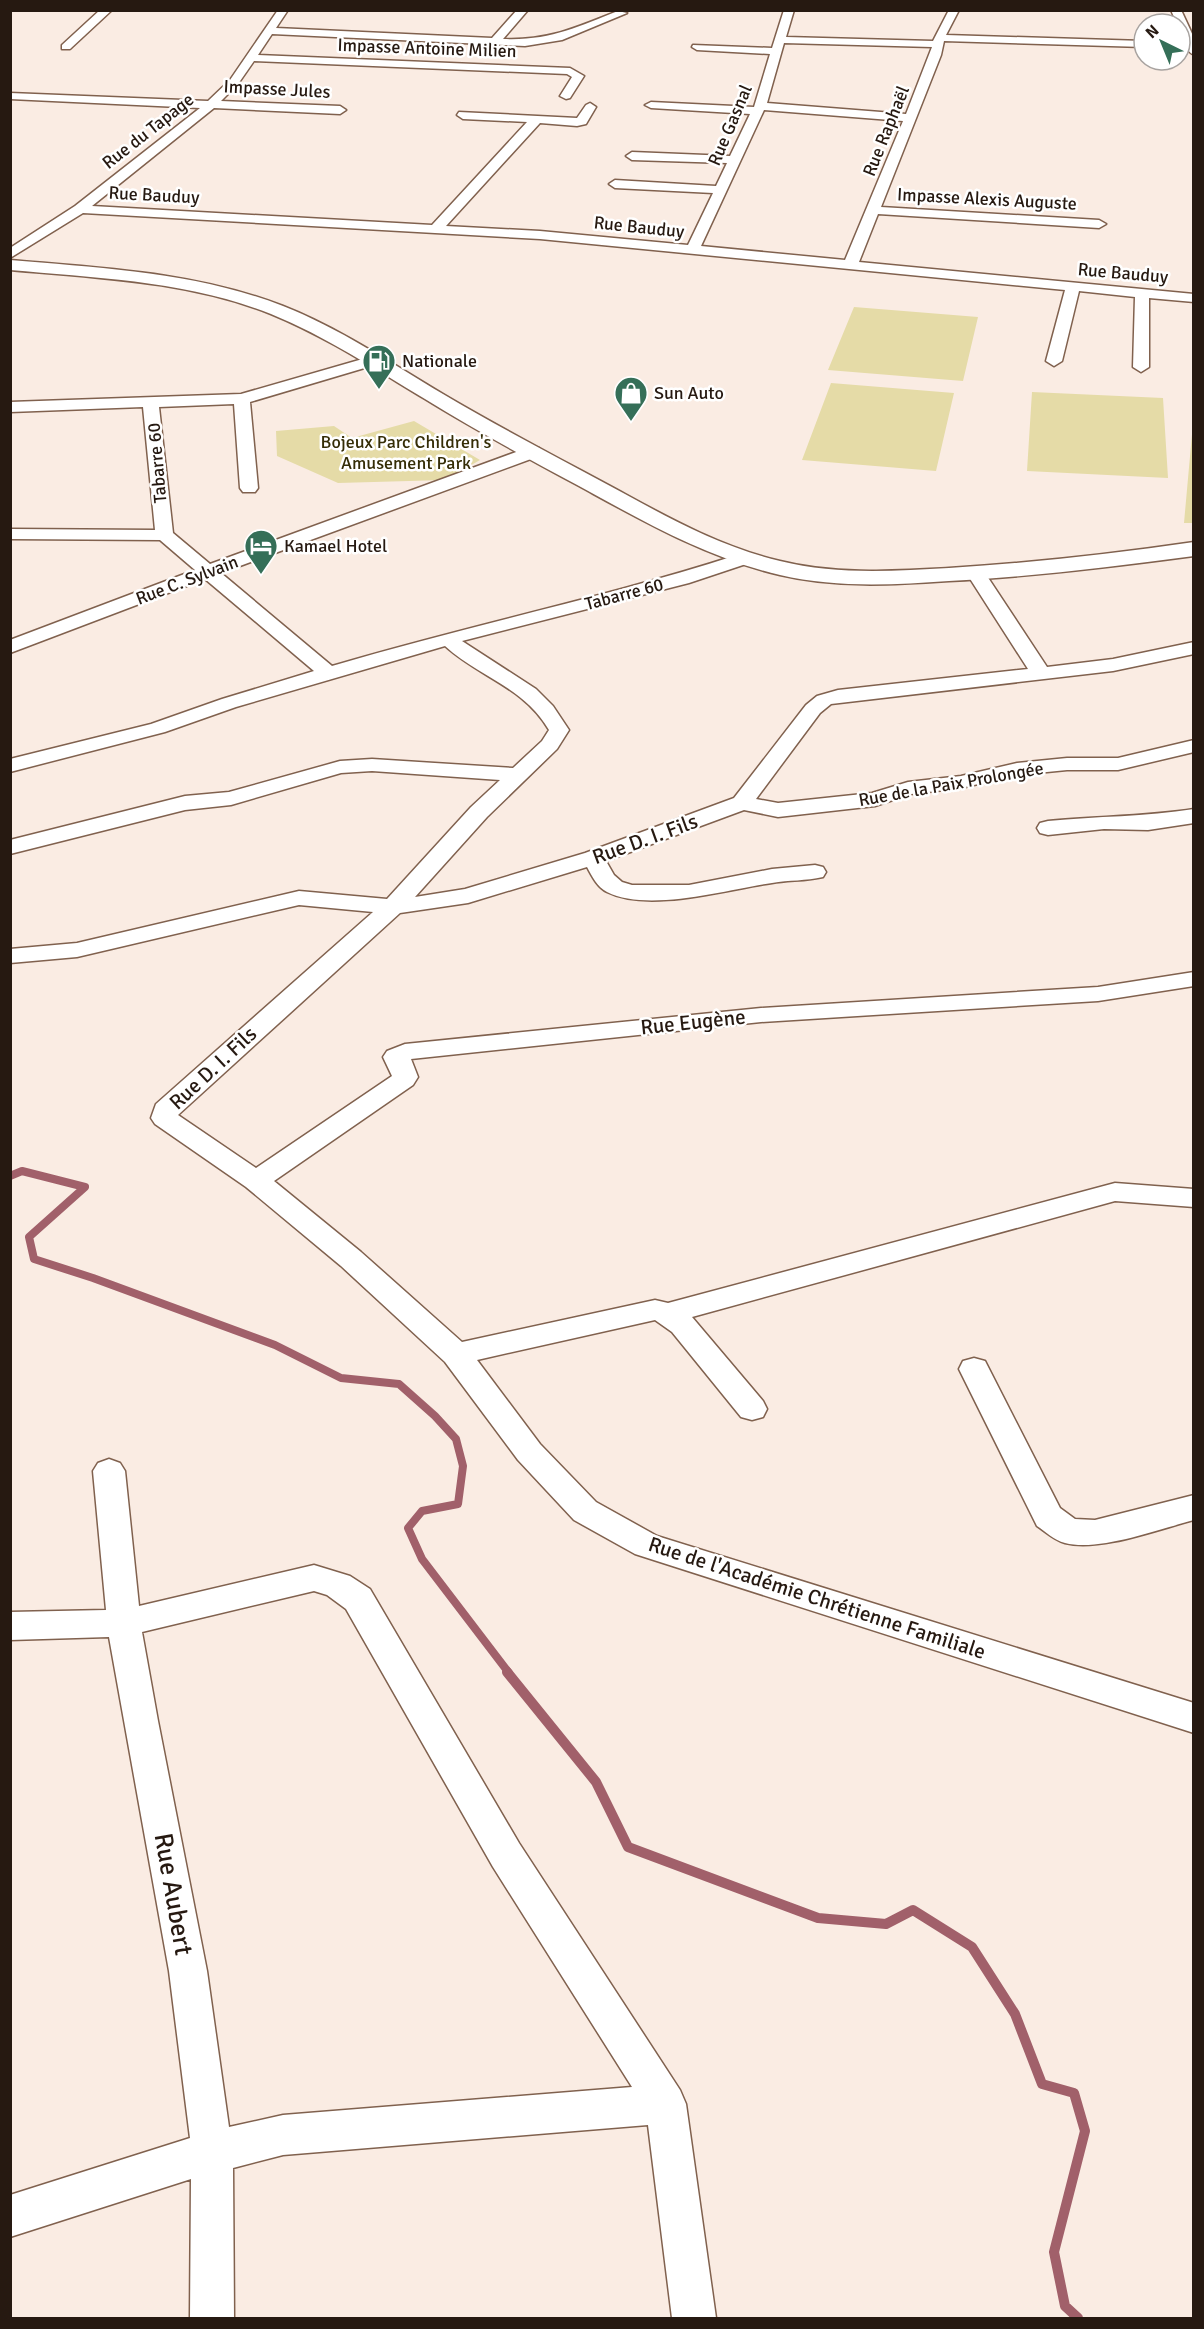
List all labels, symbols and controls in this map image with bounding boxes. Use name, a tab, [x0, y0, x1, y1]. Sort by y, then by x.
north arrow	[1132, 12, 1192, 72]
text: N	[1142, 21, 1163, 43]
street label: Impasse Antoine Milien	[337, 34, 517, 62]
street label: Impasse Jules	[223, 75, 331, 103]
street label: Rue Gasnal	[703, 81, 757, 169]
street label: Rue Raphaël	[858, 83, 914, 179]
street label: Rue du Tapage	[98, 88, 198, 174]
street label: Rue Bauduy	[108, 182, 201, 208]
street label: Impasse Alexis Auguste	[897, 183, 1077, 215]
street label: Rue Bauduy	[593, 211, 686, 243]
street label: Rue Bauduy	[1077, 258, 1170, 288]
fuel station icon: Nationale	[361, 343, 397, 390]
place label: Nationale	[402, 350, 477, 372]
shop icon: Sun Auto	[613, 375, 649, 422]
place label: Sun Auto	[654, 382, 724, 404]
street label: Tabarre 60	[143, 422, 171, 504]
park label: Bojeux Parc Children's Amusement Park	[321, 431, 492, 474]
hotel icon: Kamael Hotel	[243, 528, 279, 575]
place label: Kamael Hotel	[284, 535, 387, 557]
street label: Rue C. Sylvain	[133, 550, 241, 610]
street label: Tabarre 60	[582, 573, 666, 615]
street label: Rue de la Paix Prolongée	[857, 757, 1045, 811]
street label: Rue D. I. Fils	[589, 808, 701, 870]
street label: Rue Eugène	[639, 1004, 747, 1040]
street label: Rue D. I. Fils	[164, 1021, 262, 1115]
street label: Rue de l'Académie Chrétienne Familiale	[645, 1531, 989, 1665]
street label: Rue Aubert	[147, 1830, 200, 1958]

